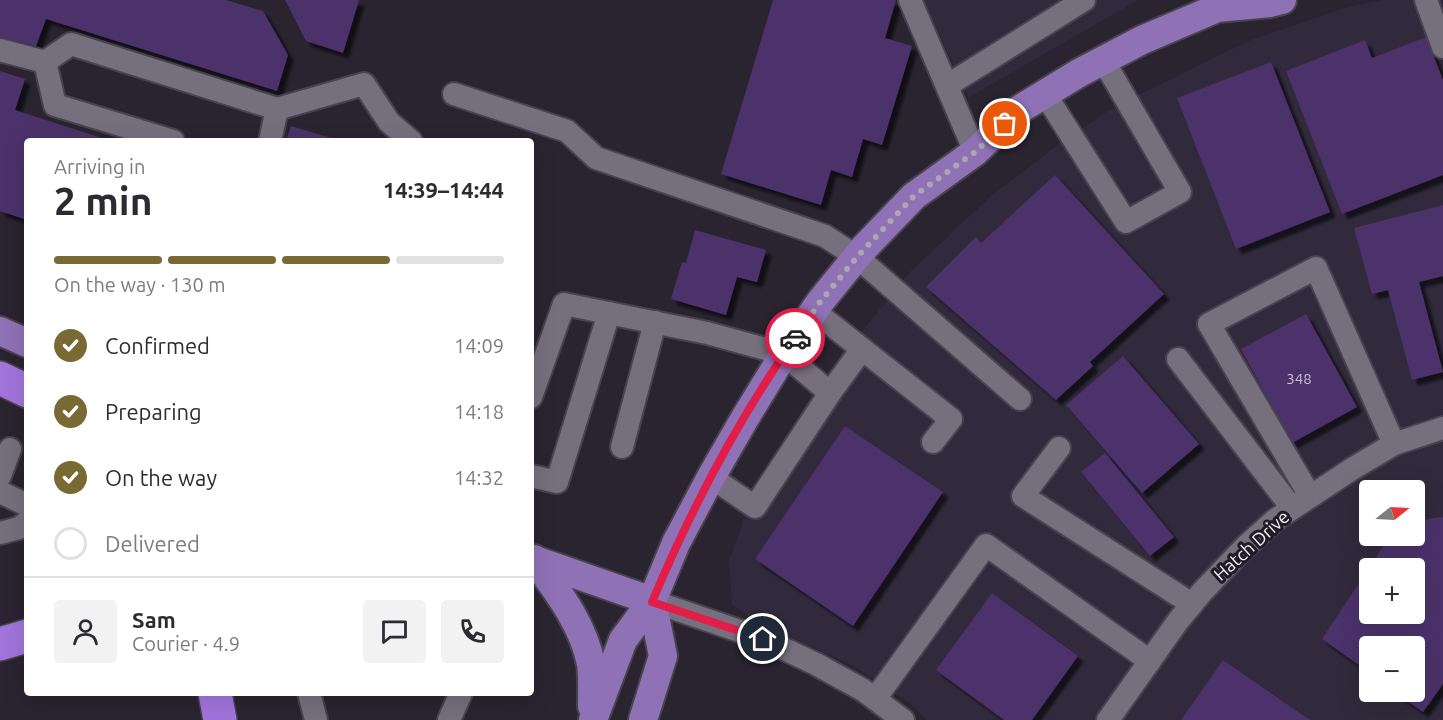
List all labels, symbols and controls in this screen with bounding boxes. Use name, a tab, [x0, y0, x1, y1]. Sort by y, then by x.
pin	[979, 98, 1030, 149]
icon: bag	[988, 107, 1021, 140]
text: Arriving in	[54, 155, 145, 178]
text: 14:39–14:44	[383, 177, 504, 202]
text: 2 min	[54, 179, 153, 222]
text: On the way · 130 m	[54, 273, 226, 296]
courier	[765, 308, 825, 368]
icon: car	[779, 322, 812, 355]
icon: check	[54, 329, 87, 362]
text: Confirmed	[105, 333, 210, 358]
text: 14:09	[454, 334, 504, 357]
house number: 348	[1286, 370, 1312, 387]
icon: check	[54, 395, 87, 428]
text: Preparing	[105, 399, 202, 424]
text: 14:18	[454, 400, 504, 423]
icon: check	[54, 461, 87, 494]
text: On the way	[105, 465, 217, 490]
text: 14:32	[454, 466, 504, 489]
north arrow	[1359, 480, 1425, 546]
map controls	[1359, 480, 1425, 702]
street label: Hatch Drive	[1209, 506, 1293, 584]
text: Delivered	[105, 531, 200, 556]
button: +	[1359, 558, 1425, 624]
button: person	[54, 600, 117, 663]
button: chat	[363, 600, 426, 663]
button: phone	[441, 600, 504, 663]
text: Sam	[132, 607, 176, 632]
pin	[737, 613, 788, 664]
icon: home	[746, 622, 779, 655]
text: Courier · 4.9	[132, 632, 240, 655]
button: −	[1359, 636, 1425, 702]

